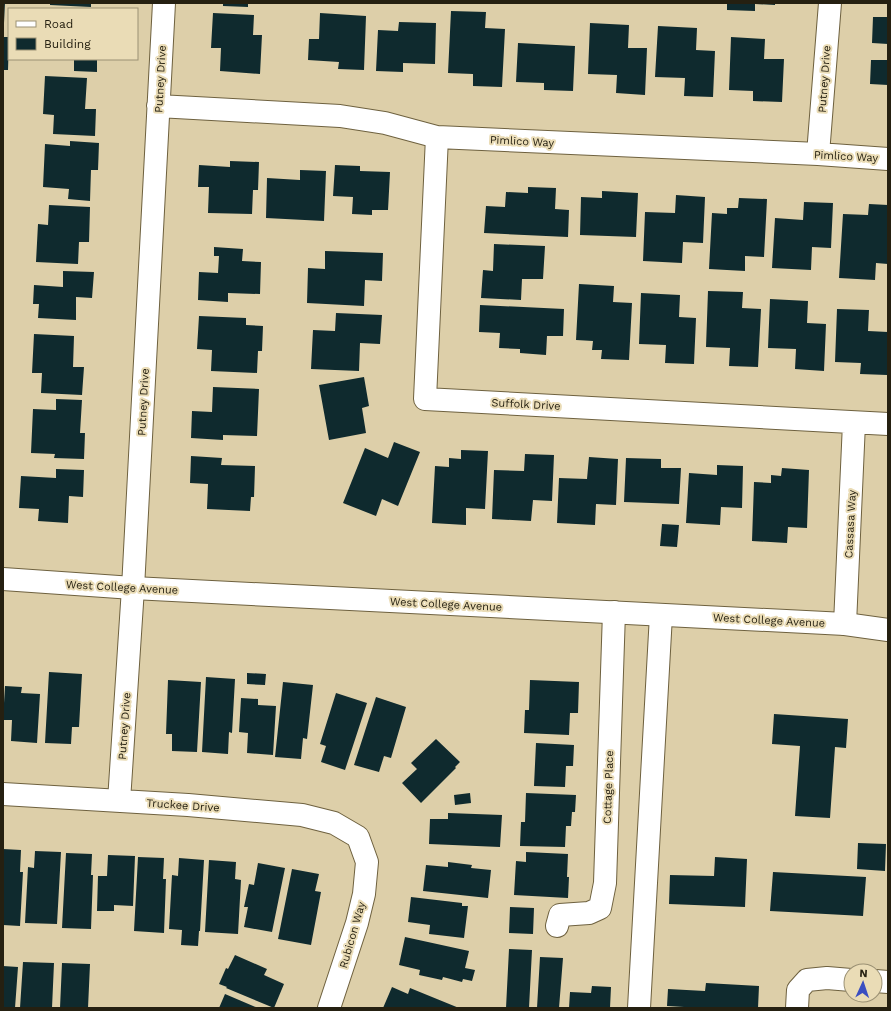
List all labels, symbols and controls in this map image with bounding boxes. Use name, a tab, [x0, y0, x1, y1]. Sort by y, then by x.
legend	[8, 8, 138, 60]
text: Road	[44, 17, 73, 31]
text: Building	[44, 37, 91, 51]
street label: Putney Drive	[152, 45, 169, 113]
street label: Putney Drive	[816, 45, 833, 113]
street label: Pimlico Way	[489, 133, 555, 150]
street label: Pimlico Way	[813, 148, 879, 165]
street label: Putney Drive	[135, 368, 152, 436]
street label: Suffolk Drive	[491, 396, 561, 413]
street label: Cassasa Way	[842, 489, 859, 559]
street label: West College Avenue	[66, 578, 178, 597]
street label: West College Avenue	[390, 595, 502, 614]
street label: West College Avenue	[713, 611, 825, 630]
street label: Putney Drive	[116, 692, 133, 760]
street label: Cottage Place	[601, 750, 616, 824]
street label: Truckee Drive	[146, 796, 220, 815]
street label: Rubicon Way	[337, 900, 368, 970]
north arrow	[843, 963, 883, 1003]
text: N	[859, 967, 868, 980]

